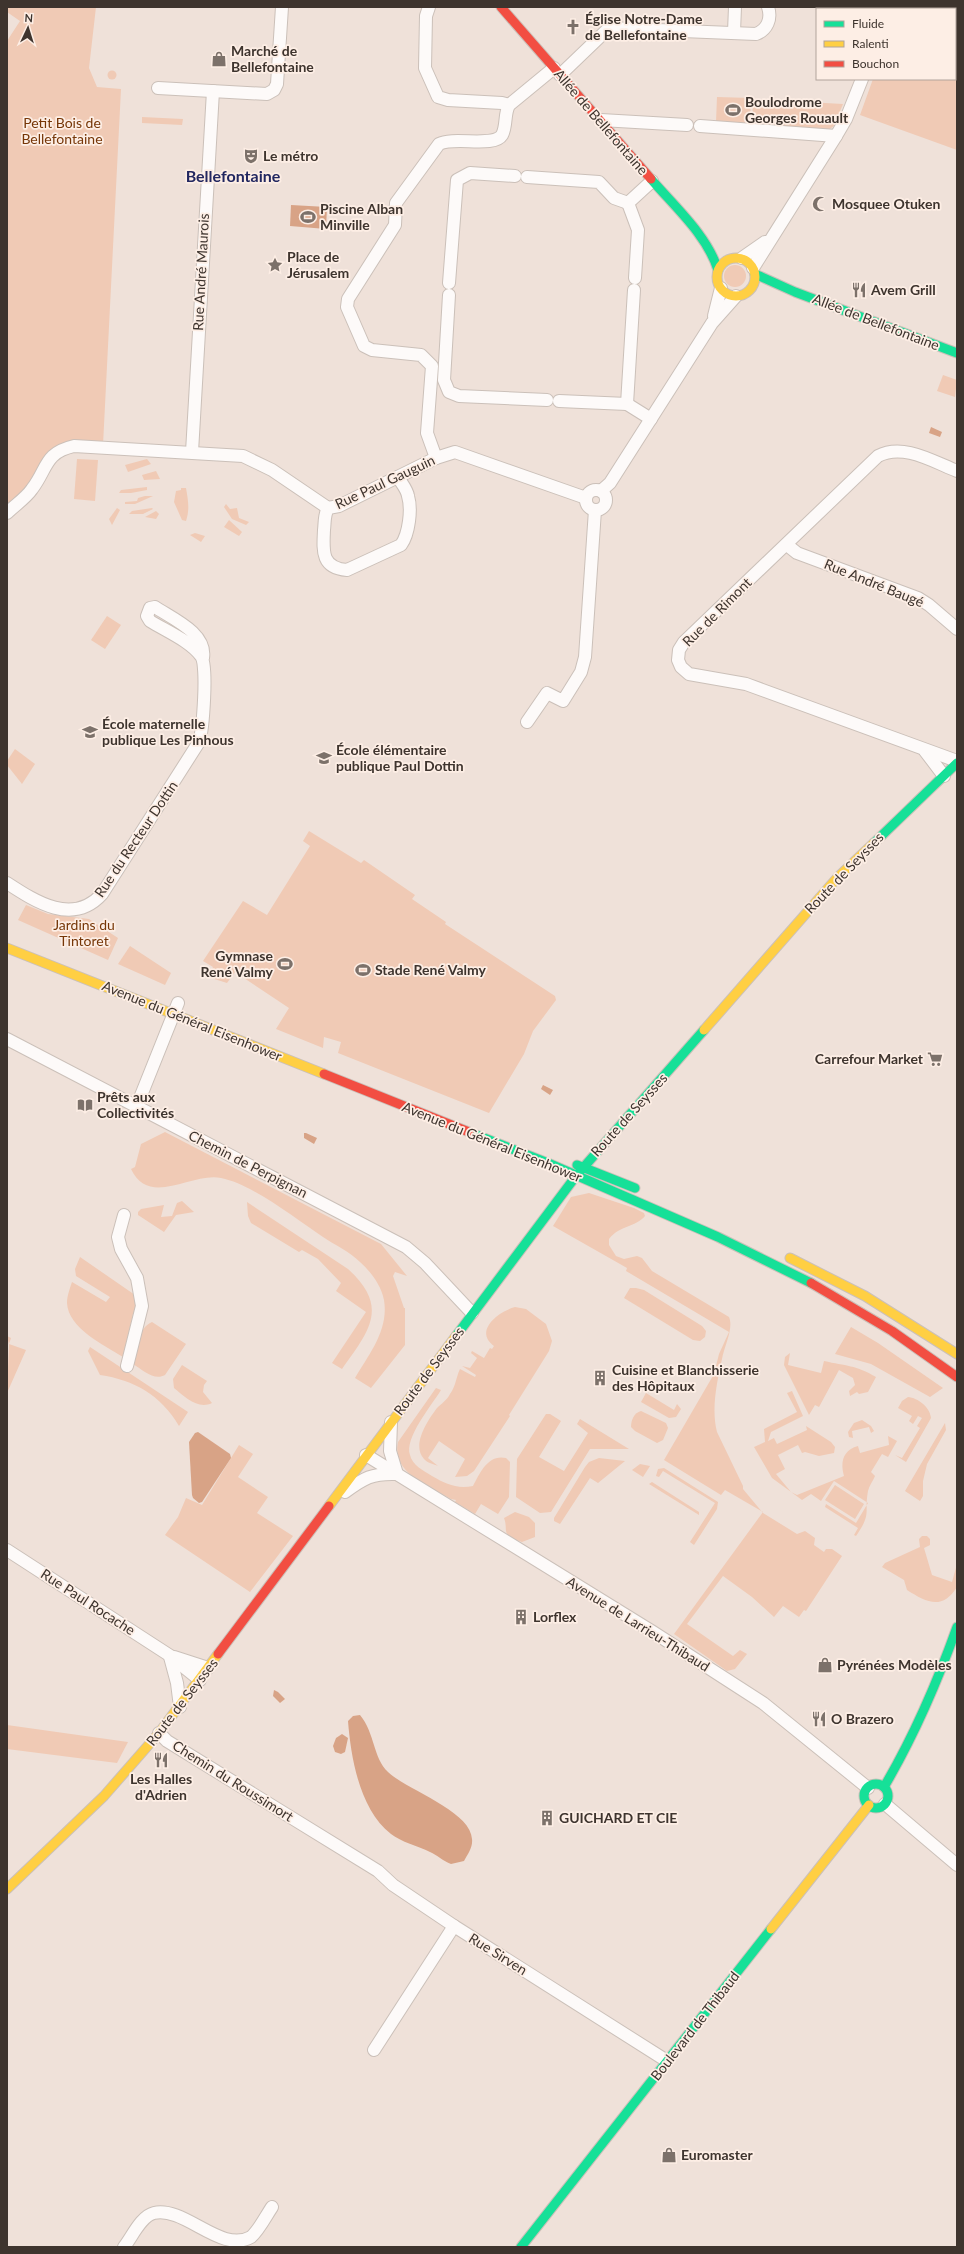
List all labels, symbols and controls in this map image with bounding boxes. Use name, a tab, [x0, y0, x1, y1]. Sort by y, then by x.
north arrow	[8, 8, 48, 48]
legend	[816, 8, 956, 80]
place label: Église Notre-Dame de Bellefontaine	[585, 10, 703, 43]
text: N	[24, 11, 33, 24]
text: Fluide	[852, 16, 884, 31]
church icon: Église Notre-Dame de Bellefontaine	[564, 18, 582, 36]
text: Ralenti	[852, 36, 889, 51]
place label: Marché de Bellefontaine	[231, 42, 314, 75]
shop icon: Marché de Bellefontaine	[210, 50, 228, 68]
text: Bouchon	[852, 56, 899, 71]
street label: Allée de Bellefontaine	[551, 65, 652, 178]
place label: Boulodrome Georges Rouault	[745, 93, 849, 126]
sports icon: Boulodrome Georges Rouault	[724, 101, 742, 119]
park label: Petit Bois de Bellefontaine	[21, 114, 103, 147]
theatre icon: Le métro	[242, 147, 260, 165]
place label: Le métro	[263, 147, 318, 164]
district label: Bellefontaine	[186, 166, 281, 185]
mosque icon: Mosquee Otuken	[811, 195, 829, 213]
place label: Mosquee Otuken	[832, 195, 940, 212]
place label: Piscine Alban Minville	[320, 200, 403, 233]
sports icon: Piscine Alban Minville	[299, 208, 317, 226]
street label: Rue André Maurois	[189, 213, 212, 331]
place label: Place de Jérusalem	[287, 248, 349, 281]
place icon: Place de Jérusalem	[266, 256, 284, 274]
restaurant icon: Avem Grill	[850, 281, 868, 299]
place label: Avem Grill	[870, 281, 936, 298]
street label: Allée de Bellefontaine	[810, 290, 942, 354]
street label: Rue Paul Gauguin	[332, 451, 437, 512]
street label: Rue André Baugé	[822, 555, 926, 610]
street label: Rue de Rimont	[679, 574, 755, 650]
place label: École maternelle publique Les Pinhous	[102, 715, 234, 748]
school or university icon: École maternelle publique Les Pinhous	[81, 723, 99, 741]
place label: École élémentaire publique Paul Dottin	[336, 741, 464, 774]
school or university icon: École élémentaire publique Paul Dottin	[315, 749, 333, 767]
street label: Rue du Recteur Dottin	[90, 777, 181, 900]
street label: Route de Seysses	[801, 829, 887, 917]
park label: Jardins du Tintoret	[53, 916, 115, 949]
place label: Gymnase René Valmy	[201, 947, 274, 980]
sports icon: Gymnase René Valmy	[276, 955, 294, 973]
sports icon: Stade René Valmy	[354, 961, 372, 979]
place label: Stade René Valmy	[375, 961, 487, 978]
street label: Avenue du Général Eisenhower	[100, 977, 285, 1064]
place label: Carrefour Market	[815, 1050, 924, 1067]
supermarket icon: Carrefour Market	[926, 1050, 944, 1068]
street label: Route de Seysses	[587, 1069, 671, 1160]
place label: Prêts aux Collectivités	[97, 1088, 174, 1121]
library icon: Prêts aux Collectivités	[76, 1096, 94, 1114]
street label: Avenue du Général Eisenhower	[400, 1098, 585, 1185]
street label: Chemin de Perpignan	[186, 1126, 311, 1201]
street label: Route de Seysses	[390, 1323, 467, 1418]
place label: Cuisine et Blanchisserie des Hôpitaux	[612, 1361, 759, 1394]
building icon: Cuisine et Blanchisserie des Hôpitaux	[591, 1369, 609, 1387]
street label: Rue Paul Rocache	[38, 1565, 139, 1638]
street label: Avenue de Larrieu-Thibaud	[563, 1572, 713, 1675]
building icon: Lorflex	[512, 1608, 530, 1626]
place label: Lorflex	[533, 1608, 577, 1625]
street label: Route de Seysses	[142, 1655, 221, 1749]
shop icon: Pyrénées Modèles	[816, 1656, 834, 1674]
place label: Pyrénées Modèles	[837, 1656, 952, 1673]
restaurant icon: O Brazero	[810, 1710, 828, 1728]
place label: O Brazero	[831, 1710, 894, 1727]
street label: Chemin du Roussimort	[170, 1736, 297, 1825]
restaurant icon: Les Halles d'Adrien	[152, 1751, 170, 1769]
place label: Les Halles d'Adrien	[130, 1770, 192, 1803]
building icon: GUICHARD ET CIE	[538, 1809, 556, 1827]
place label: GUICHARD ET CIE	[559, 1809, 677, 1826]
street label: Rue Sirven	[466, 1929, 531, 1978]
street label: Boulevard de Thibaud	[647, 1968, 742, 2084]
shop icon: Euromaster	[660, 2146, 678, 2164]
place label: Euromaster	[681, 2146, 753, 2163]

